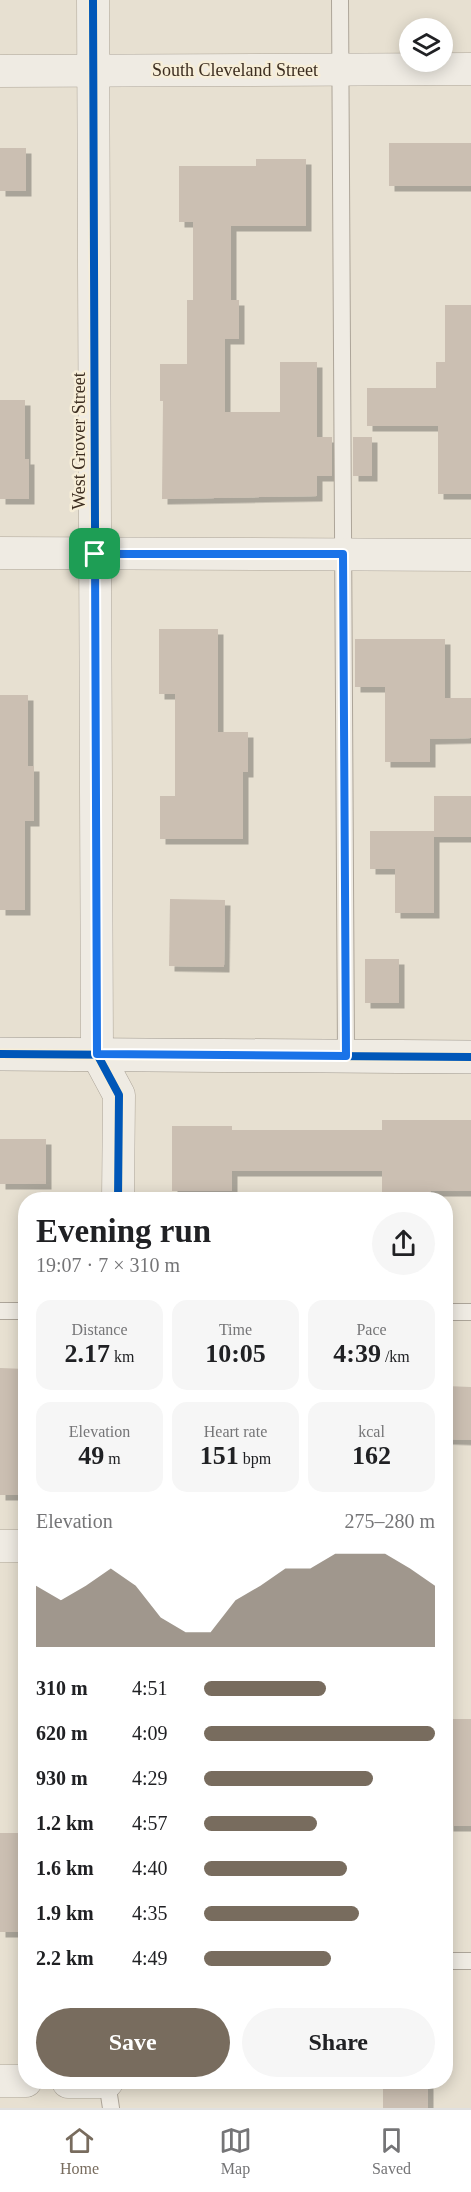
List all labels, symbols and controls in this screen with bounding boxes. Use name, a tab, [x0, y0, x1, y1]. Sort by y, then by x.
map controls	[399, 18, 453, 72]
button: layers	[399, 18, 453, 72]
street label: South Cleveland Street	[152, 60, 318, 80]
street label: West Grover Street	[69, 372, 89, 510]
pin	[69, 528, 120, 579]
icon: arrive	[78, 537, 111, 570]
button: share	[372, 1212, 435, 1275]
text: Evening run	[36, 1213, 211, 1249]
text: 19:07 · 7 × 310 m	[36, 1254, 180, 1276]
text: Distance	[72, 1321, 127, 1338]
text: Time	[219, 1321, 252, 1338]
text: Pace	[356, 1321, 387, 1338]
text: 2.17	[65, 1339, 110, 1368]
text: 10:05	[205, 1339, 266, 1368]
text: 4:39	[333, 1339, 381, 1368]
text: km	[110, 1348, 134, 1365]
text: /km	[381, 1348, 410, 1365]
text: Elevation	[69, 1423, 130, 1440]
text: Heart rate	[204, 1423, 267, 1440]
text: kcal	[358, 1423, 385, 1440]
text: 49	[78, 1441, 104, 1470]
text: 151	[200, 1441, 239, 1470]
text: 162	[352, 1441, 391, 1470]
text: m	[104, 1450, 121, 1467]
text: bpm	[239, 1450, 271, 1467]
text: Elevation	[36, 1510, 113, 1532]
text: 275–280 m	[344, 1510, 435, 1532]
text: 310 m	[36, 1677, 88, 1699]
text: 4:51	[132, 1677, 168, 1699]
text: 620 m	[36, 1722, 88, 1744]
text: 4:09	[132, 1722, 168, 1744]
text: 930 m	[36, 1767, 88, 1789]
text: 4:29	[132, 1767, 168, 1789]
text: 1.2 km	[36, 1812, 94, 1834]
text: 4:57	[132, 1812, 168, 1834]
text: 1.6 km	[36, 1857, 94, 1879]
text: 4:40	[132, 1857, 168, 1879]
text: 1.9 km	[36, 1902, 94, 1924]
text: 4:35	[132, 1902, 168, 1924]
text: 2.2 km	[36, 1947, 94, 1969]
text: 4:49	[132, 1947, 168, 1969]
button: Save	[36, 2008, 230, 2077]
button: Share	[242, 2008, 435, 2077]
tab: Home	[60, 2124, 99, 2178]
tab: Map	[219, 2124, 252, 2178]
tab: Saved	[372, 2124, 411, 2178]

